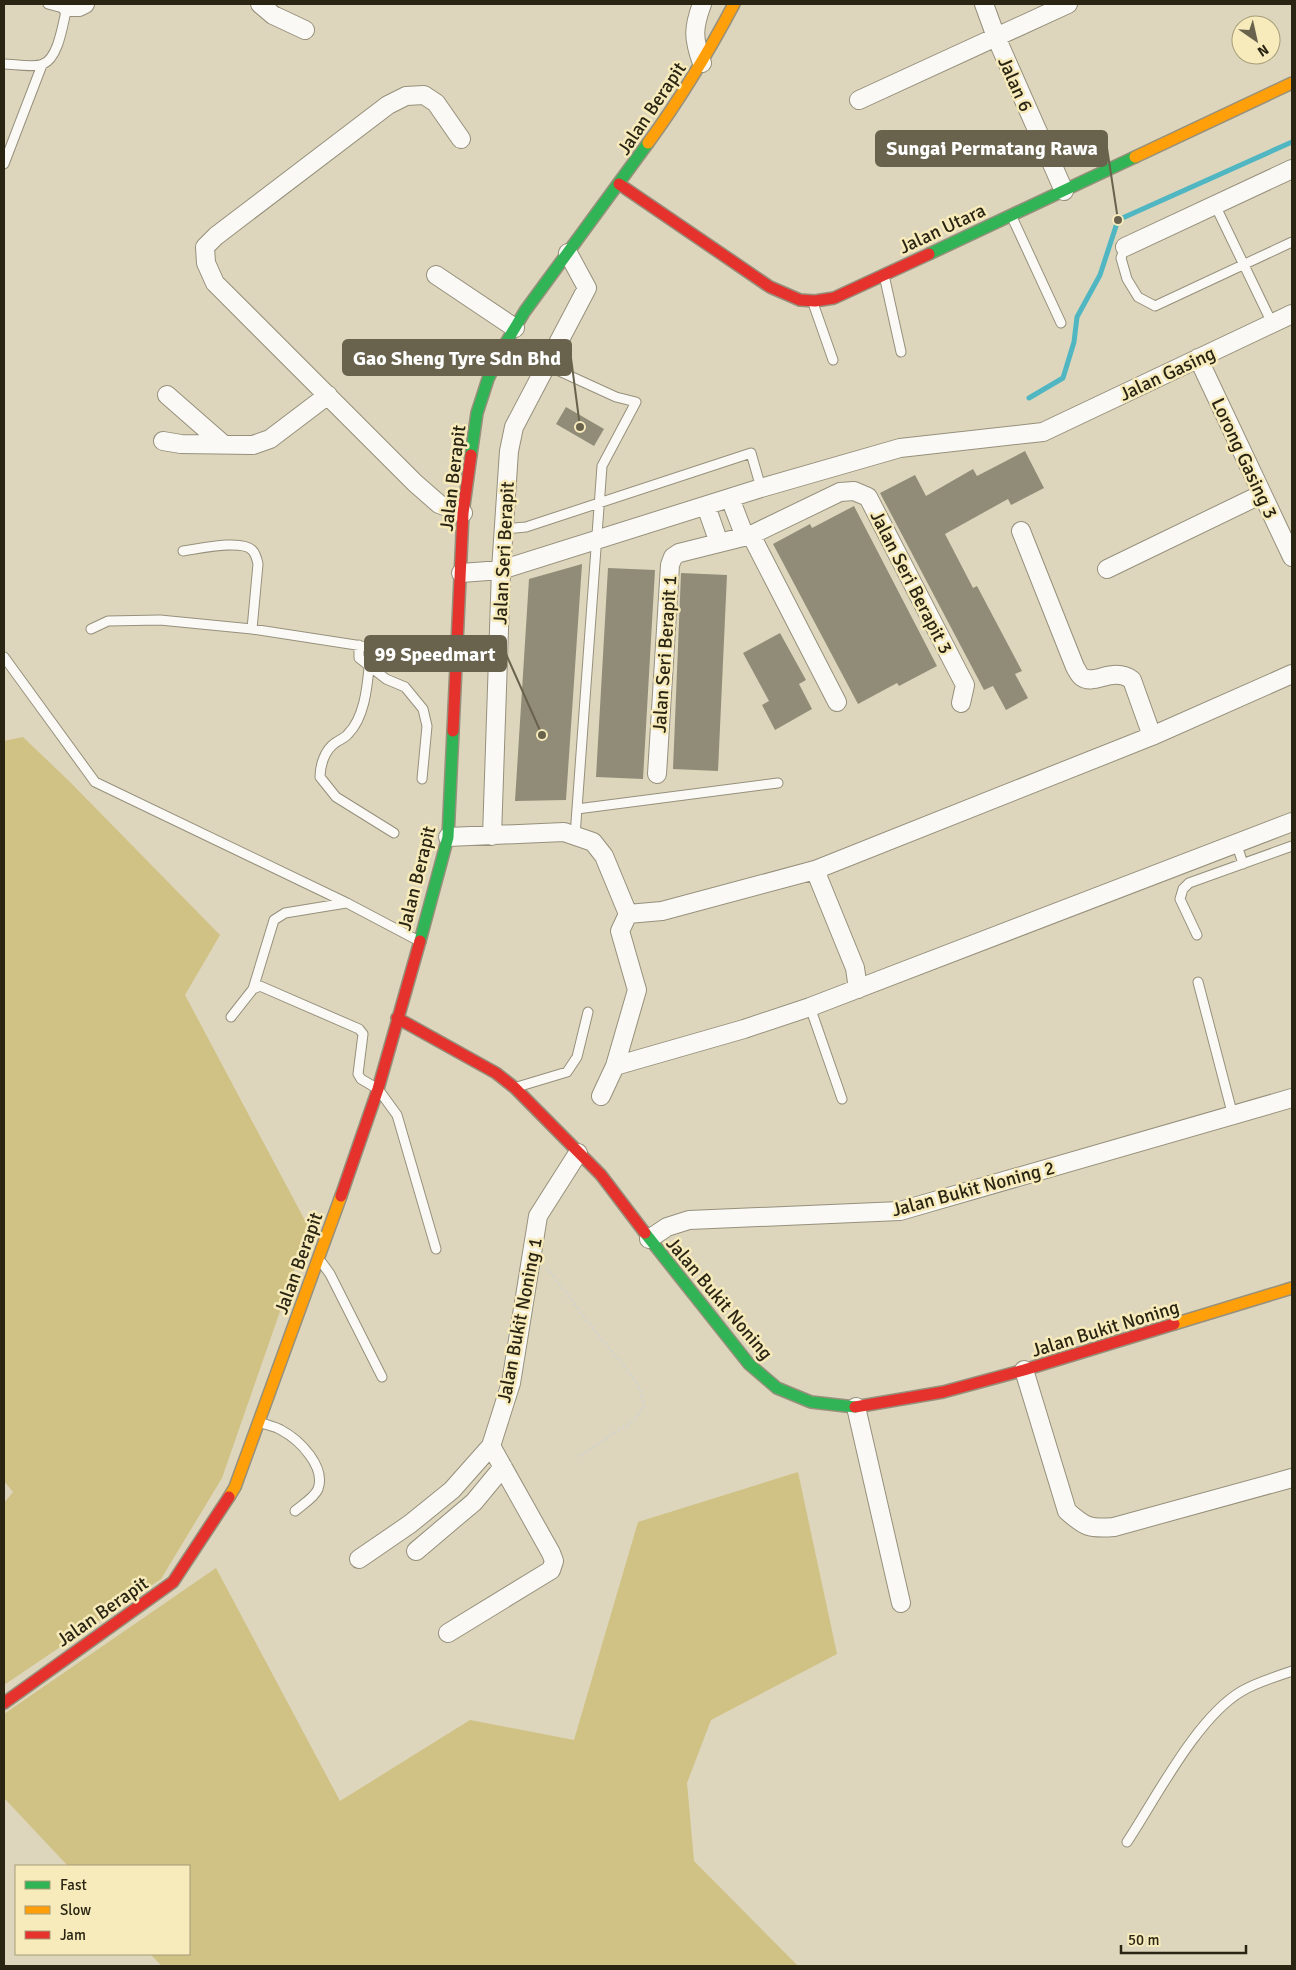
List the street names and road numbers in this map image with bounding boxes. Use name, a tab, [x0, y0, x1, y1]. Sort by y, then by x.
street label: Jalan 6	[992, 53, 1038, 116]
street label: Jalan Berapit	[612, 57, 692, 160]
street label: Jalan Utara	[895, 198, 990, 259]
street label: Jalan Gasing	[1116, 341, 1219, 407]
street label: Lorong Gasing 3	[1206, 394, 1283, 523]
street label: Jalan Berapit	[435, 423, 471, 533]
street label: Jalan Seri Berapit	[488, 480, 520, 625]
street label: Jalan Seri Berapit 3	[865, 507, 958, 658]
street label: Jalan Seri Berapit 1	[648, 574, 682, 734]
street label: Jalan Berapit	[392, 823, 442, 933]
street label: Jalan Bukit Noning 2	[889, 1156, 1057, 1222]
street label: Jalan Berapit	[269, 1209, 329, 1318]
street label: Jalan Bukit Noning	[661, 1232, 778, 1365]
street label: Jalan Bukit Noning 1	[492, 1236, 548, 1405]
street label: Jalan Bukit Noning	[1028, 1295, 1182, 1363]
street label: Jalan Berapit	[52, 1571, 153, 1652]

